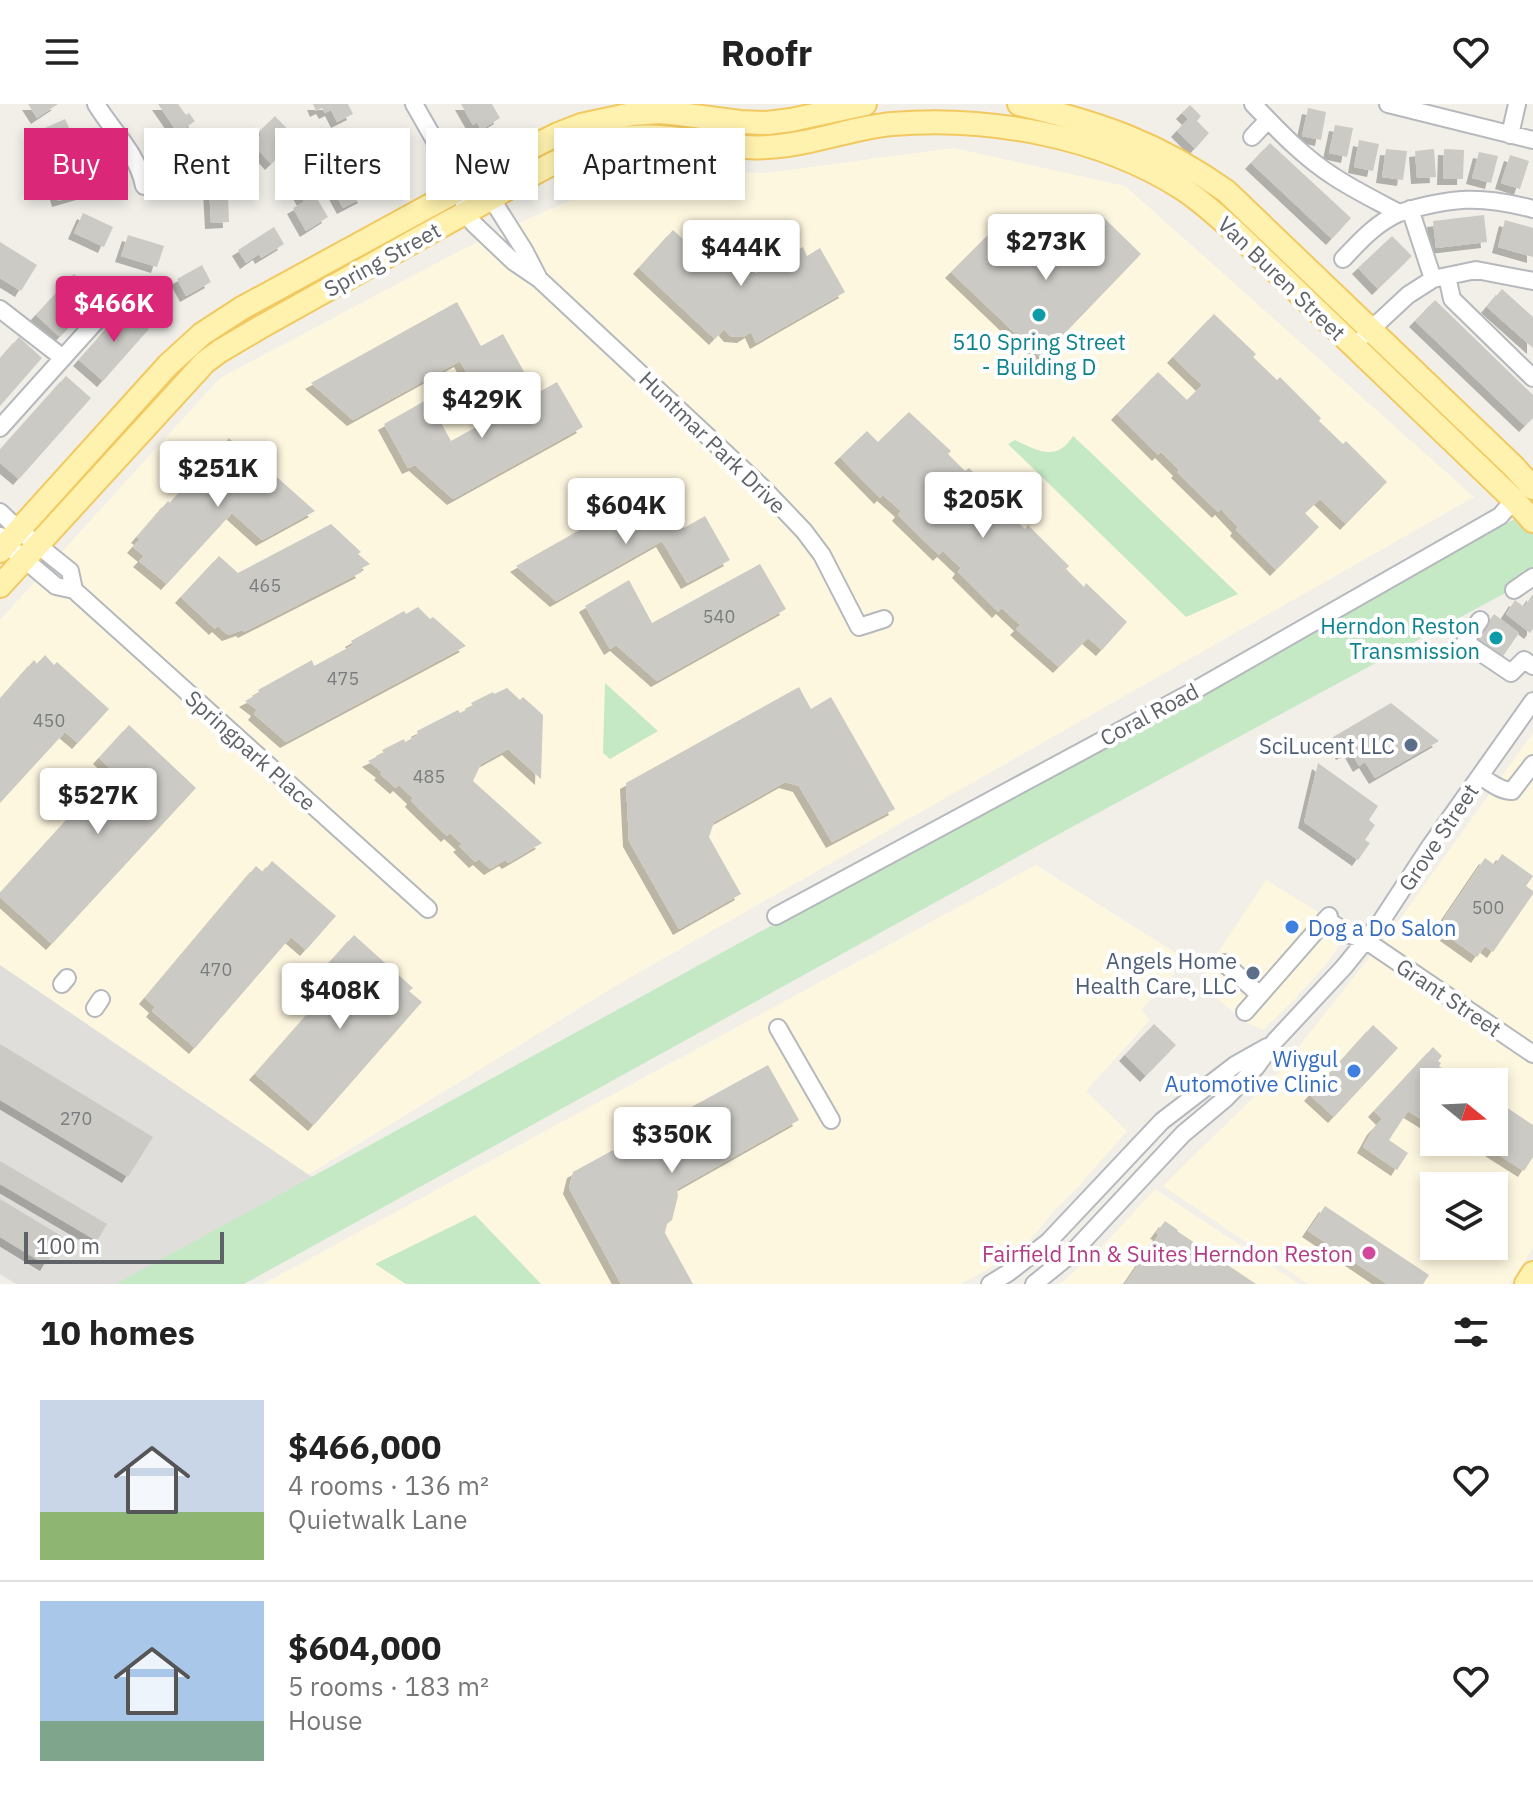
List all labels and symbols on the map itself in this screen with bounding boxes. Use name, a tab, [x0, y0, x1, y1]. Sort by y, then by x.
street label: Van Buren Street	[1212, 210, 1352, 346]
pin: $273K	[990, 214, 1102, 282]
street label: Spring Street	[319, 215, 445, 303]
pin: $444K	[685, 220, 797, 288]
pin: $466K	[58, 276, 170, 344]
marker: 510 Spring Street - Building D	[1030, 306, 1048, 324]
place label: 510 Spring Street - Building D	[952, 327, 1126, 381]
street label: Huntmar Park Drive	[633, 364, 793, 520]
pin: $429K	[426, 372, 538, 440]
pin: $251K	[162, 441, 274, 509]
pin: $205K	[927, 472, 1039, 540]
pin: $604K	[570, 478, 682, 546]
house number: 465	[249, 574, 281, 597]
house number: 540	[703, 605, 735, 628]
place label: Herndon Reston Transmission	[1320, 611, 1480, 665]
marker: Herndon Reston Transmission	[1487, 629, 1505, 647]
house number: 475	[327, 667, 359, 690]
street label: Coral Road	[1095, 676, 1203, 752]
street label: Springpark Place	[179, 683, 323, 817]
house number: 450	[33, 709, 65, 732]
place label: SciLucent LLC	[1259, 731, 1395, 760]
marker: SciLucent LLC	[1402, 736, 1420, 754]
house number: 485	[413, 765, 445, 788]
pin: $527K	[42, 768, 154, 836]
street label: Grove Street	[1391, 778, 1485, 896]
house number: 500	[1472, 896, 1504, 919]
place label: Dog a Do Salon	[1308, 913, 1456, 942]
marker: Dog a Do Salon	[1283, 918, 1301, 936]
place label: Angels Home Health Care, LLC	[1075, 946, 1237, 1000]
street label: Grant Street	[1391, 951, 1507, 1043]
house number: 470	[200, 958, 232, 981]
pin: $408K	[284, 963, 396, 1031]
marker: Angels Home Health Care, LLC	[1244, 964, 1262, 982]
place label: Wiygul Automotive Clinic	[1165, 1044, 1338, 1098]
marker: Wiygul Automotive Clinic	[1345, 1062, 1363, 1080]
north arrow	[1420, 1068, 1508, 1156]
house number: 270	[60, 1107, 92, 1130]
pin: $350K	[616, 1107, 728, 1175]
scale bar	[24, 1228, 224, 1264]
place label: Fairfield Inn & Suites Herndon Reston	[982, 1239, 1353, 1268]
marker: Fairfield Inn & Suites Herndon Reston	[1360, 1244, 1378, 1262]

